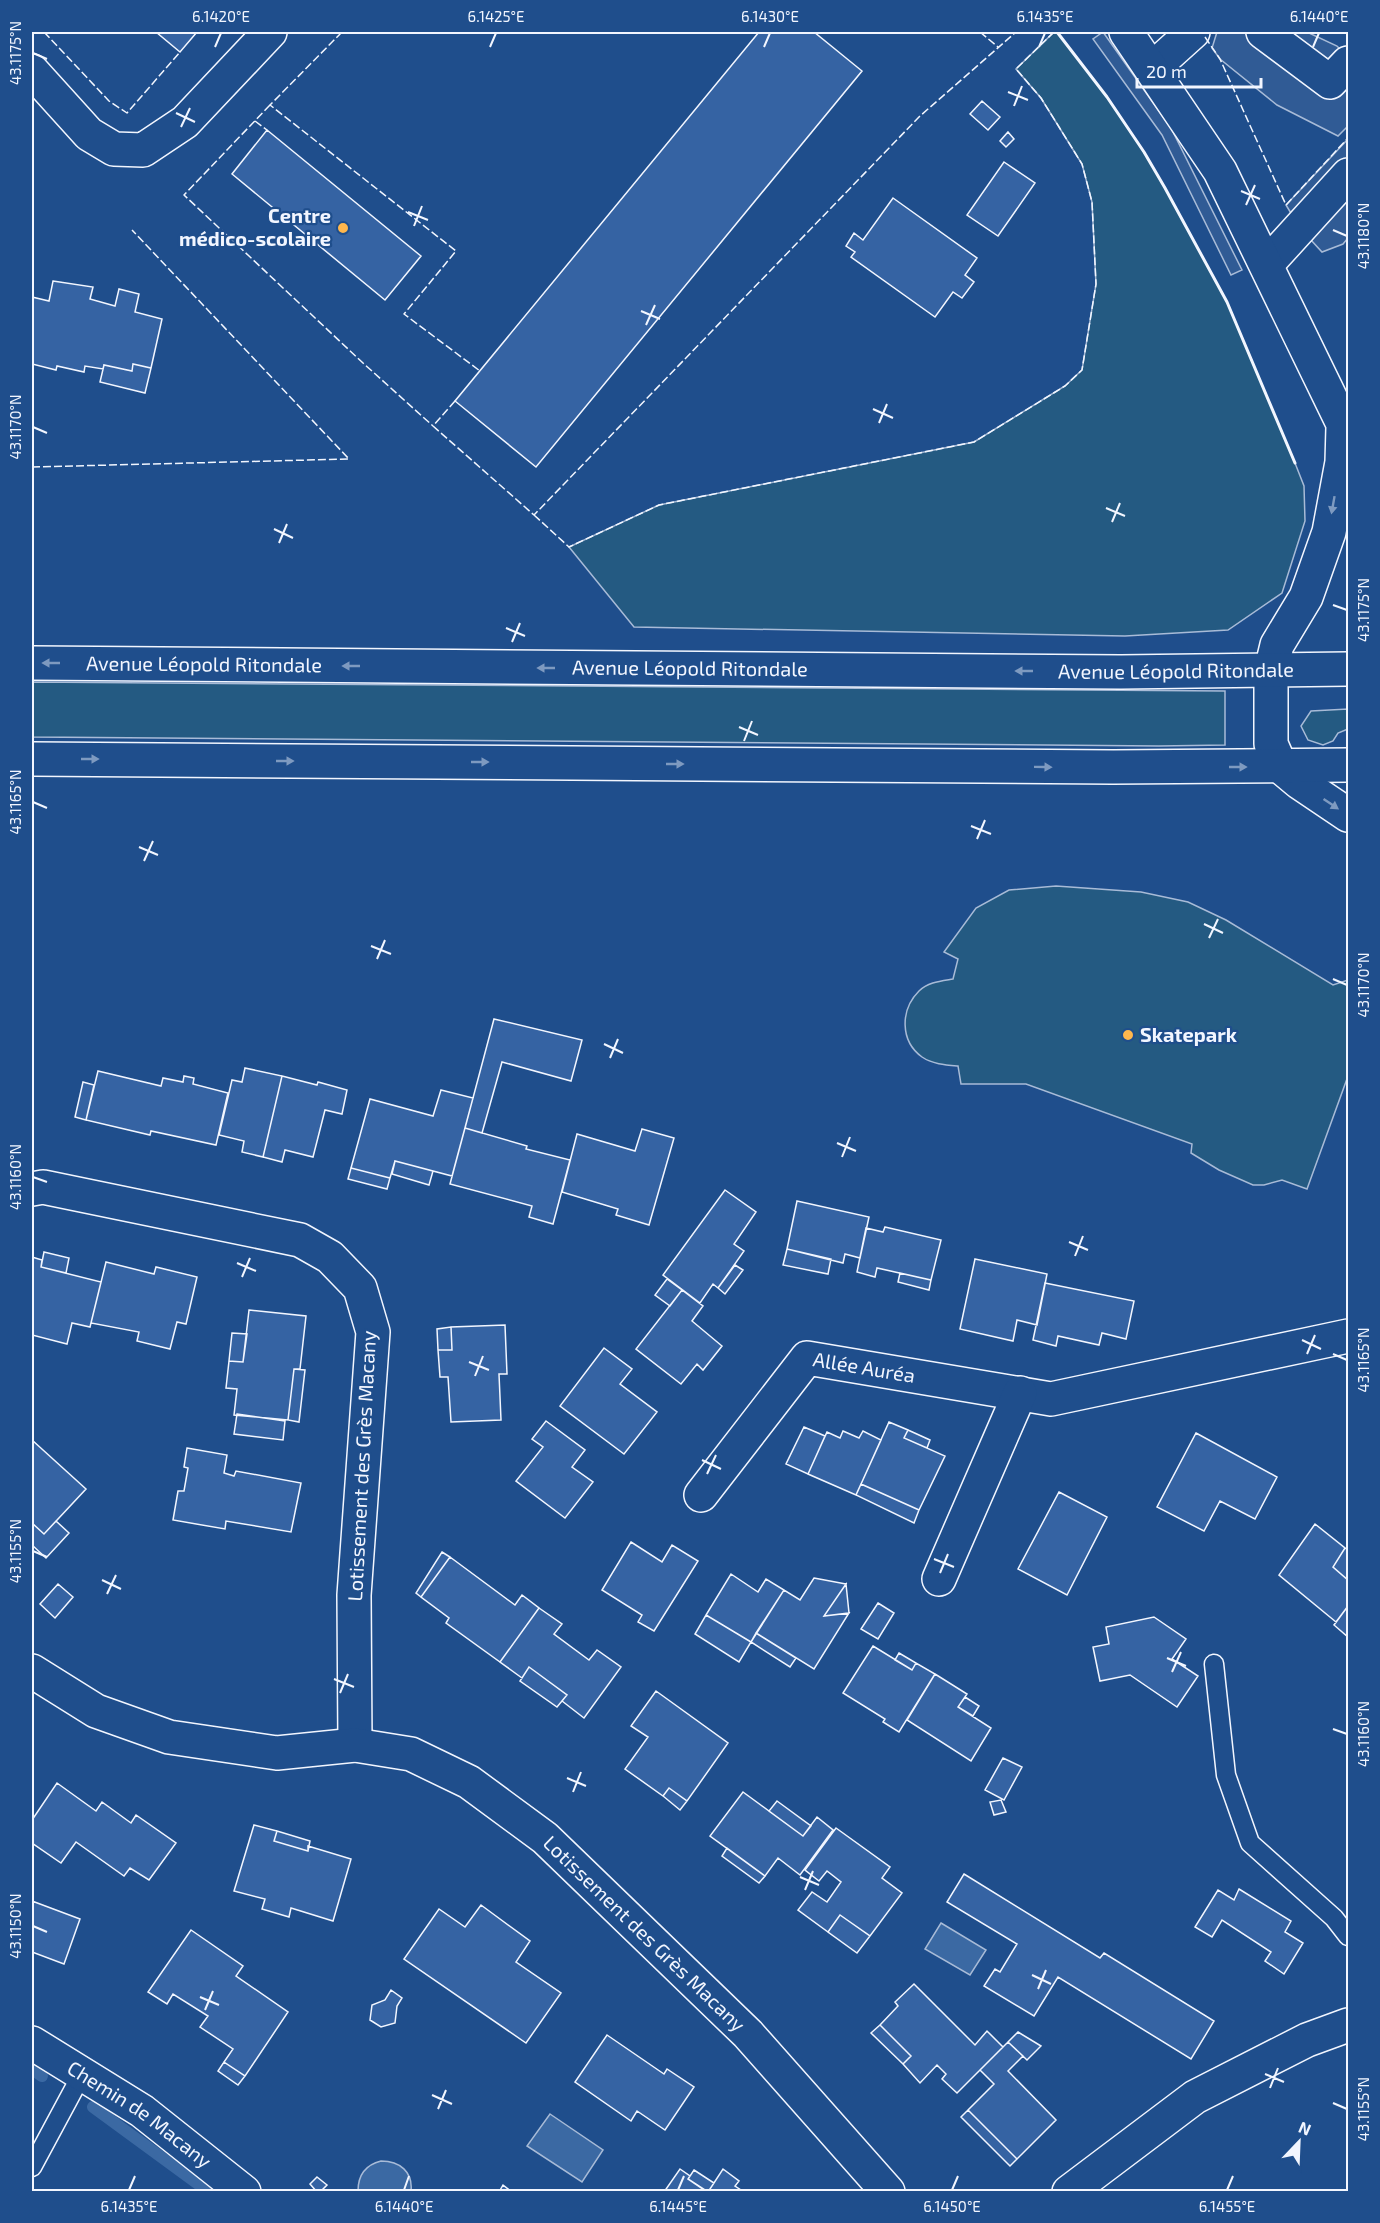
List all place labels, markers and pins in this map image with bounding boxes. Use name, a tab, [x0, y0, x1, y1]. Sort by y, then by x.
place label: Centre médico-scolaire	[179, 203, 331, 250]
marker: Centre médico-scolaire	[336, 221, 350, 235]
place label: Skatepark	[1140, 1022, 1238, 1046]
marker: Skatepark	[1121, 1028, 1135, 1042]

